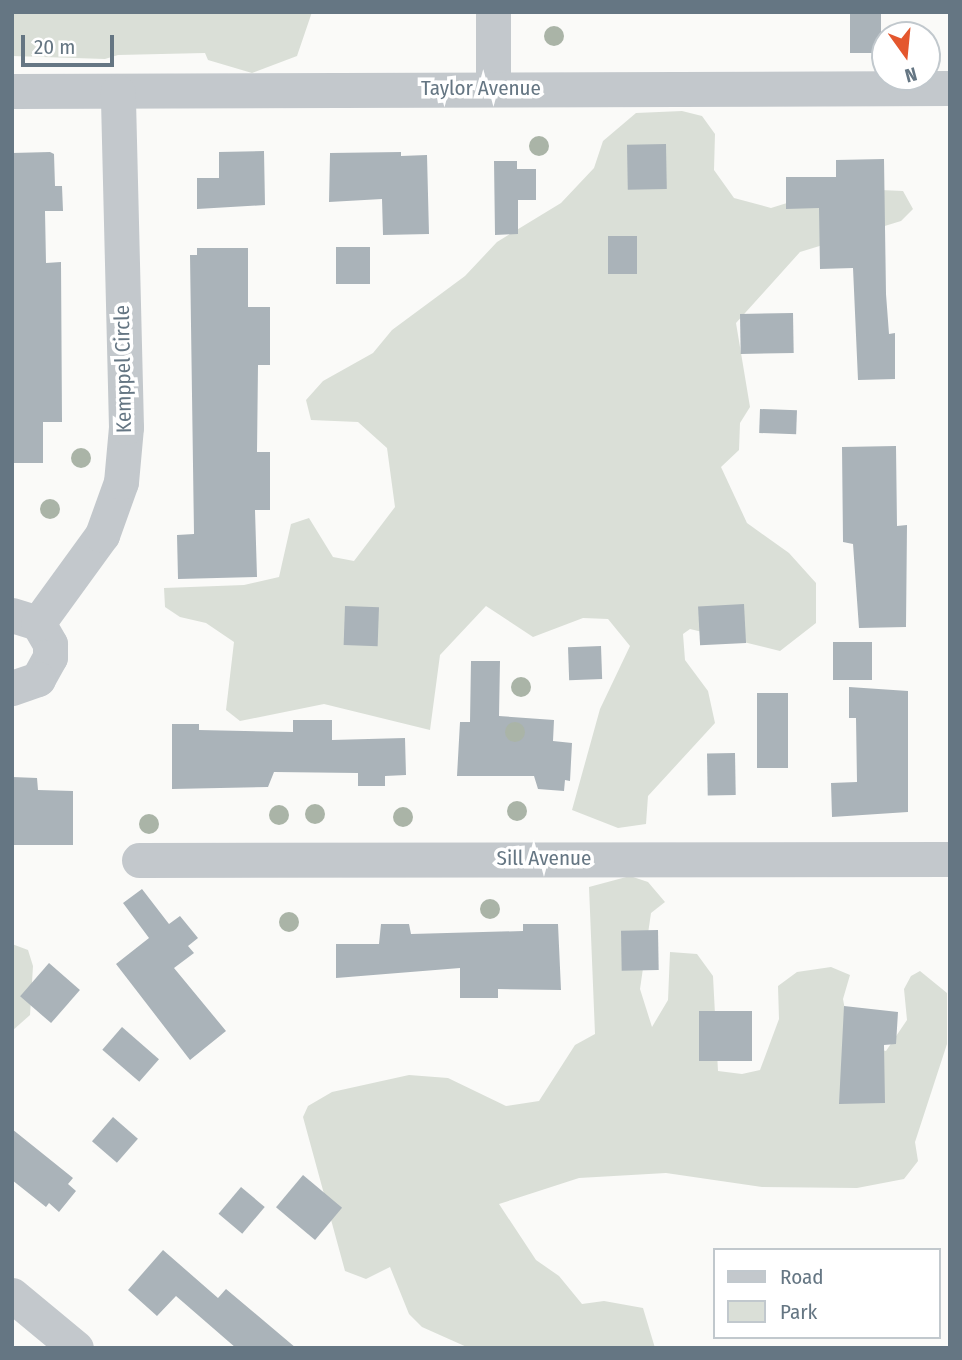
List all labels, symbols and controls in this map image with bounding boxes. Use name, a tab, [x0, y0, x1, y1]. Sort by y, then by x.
scale bar	[24, 21, 117, 65]
north arrow	[871, 21, 941, 91]
text: 20 m	[34, 34, 75, 60]
text: N	[903, 62, 920, 87]
street label: Taylor Avenue	[421, 75, 541, 101]
street label: Kemppel Circle	[109, 305, 137, 433]
street label: Sill Avenue	[497, 845, 591, 871]
legend	[713, 1248, 941, 1339]
text: Road	[780, 1264, 824, 1290]
text: Park	[780, 1299, 817, 1325]

